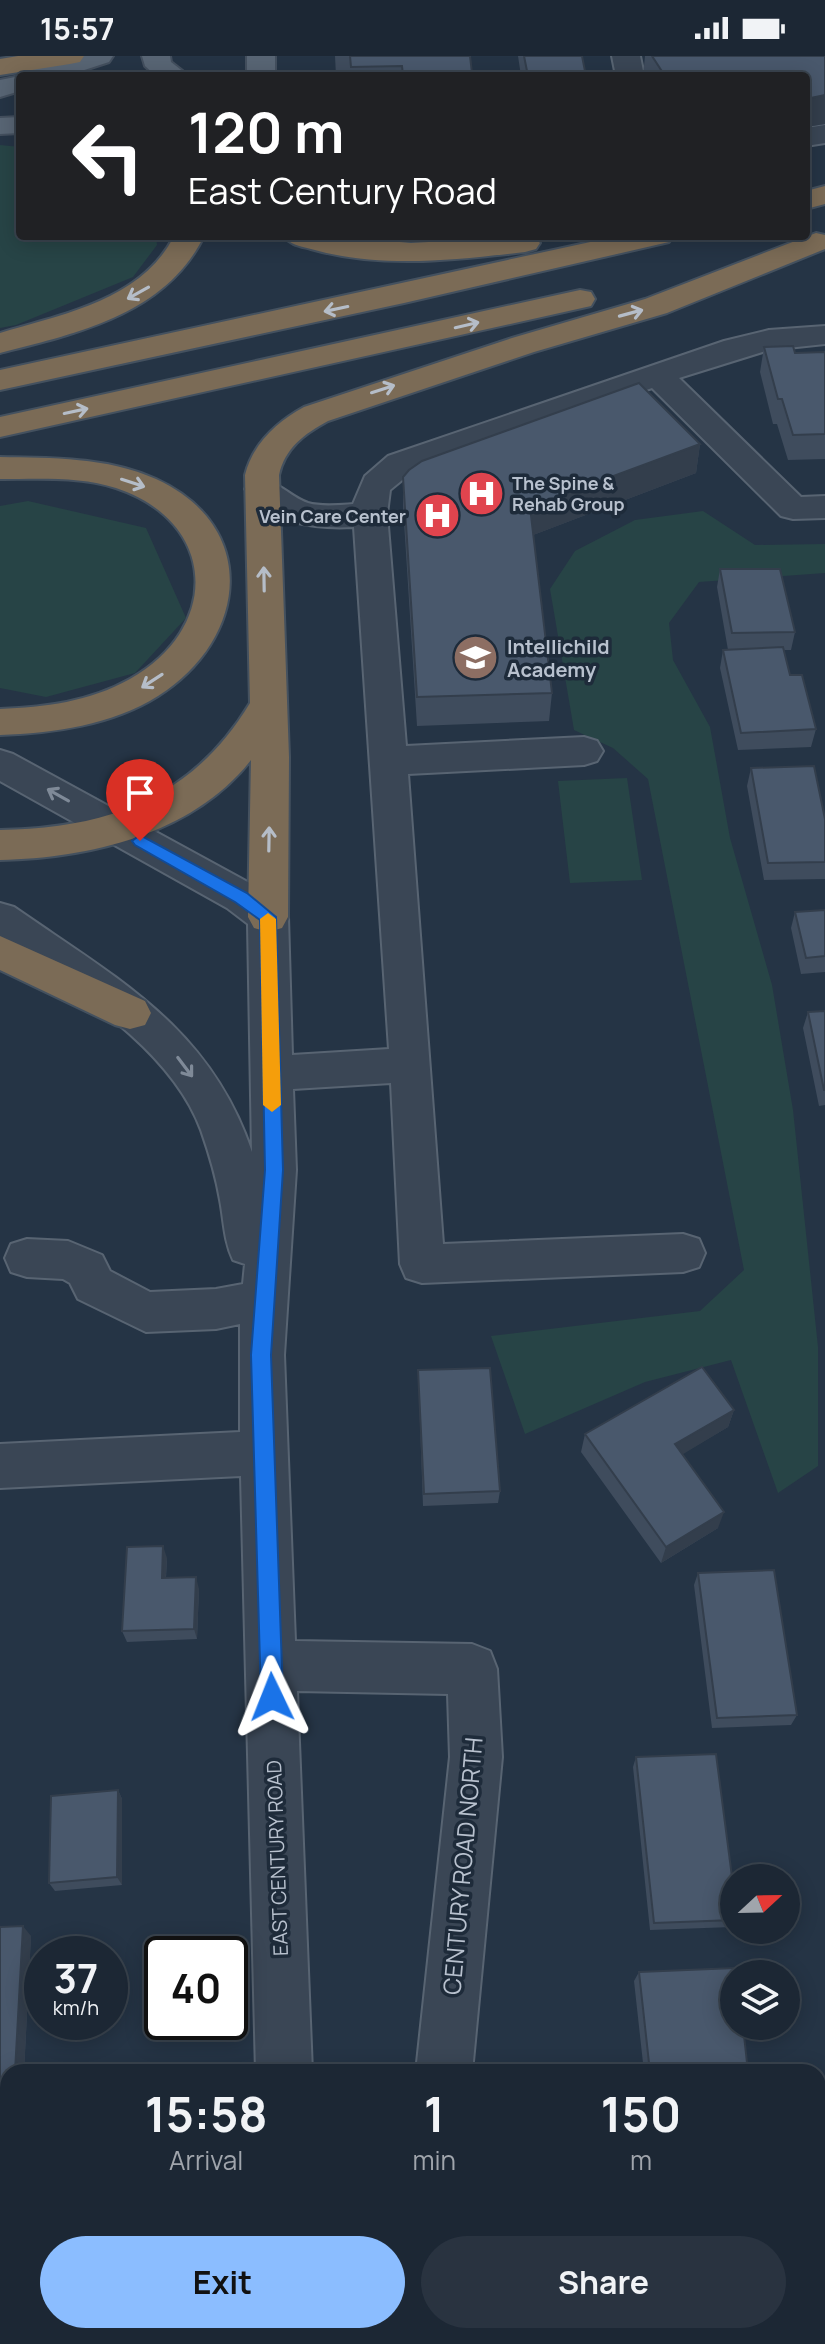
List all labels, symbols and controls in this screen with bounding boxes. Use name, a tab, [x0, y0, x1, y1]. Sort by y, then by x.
text: 15:57	[40, 8, 115, 49]
text: 120 m	[188, 93, 344, 170]
icon: left	[56, 104, 160, 208]
text: East Century Road	[188, 166, 497, 215]
one-way arrow	[127, 285, 151, 301]
one-way arrow	[324, 302, 349, 317]
one-way arrow	[618, 305, 644, 320]
one-way arrow	[454, 317, 479, 332]
one-way arrow	[369, 381, 395, 396]
one-way arrow	[63, 402, 89, 417]
hospital icon: The Spine & Rehab Group	[457, 469, 505, 517]
place label: The Spine & Rehab Group	[512, 471, 625, 516]
one-way arrow	[119, 476, 145, 491]
hospital icon: Vein Care Center	[413, 492, 461, 540]
place label: Vein Care Center	[259, 504, 406, 528]
one-way arrow	[256, 566, 272, 593]
school or university icon: Intellichild Academy	[452, 633, 500, 681]
place label: Intellichild Academy	[507, 633, 610, 683]
one-way arrow	[141, 673, 164, 689]
pin	[106, 759, 174, 841]
icon: arrive	[118, 771, 162, 815]
one-way arrow	[47, 787, 70, 803]
one-way arrow	[261, 826, 277, 853]
one-way arrow	[177, 1056, 194, 1077]
position arrow	[230, 1655, 314, 1739]
street label: CENTURY ROAD NORTH	[434, 1736, 490, 1996]
street label: EAST CENTURY ROAD	[260, 1759, 294, 1957]
north arrow	[720, 1864, 800, 1944]
map controls	[720, 1864, 800, 2040]
speed limit sign: 40	[144, 1936, 248, 2040]
text: 37	[54, 1950, 98, 2005]
button: layers	[720, 1960, 800, 2040]
text: km/h	[53, 1994, 99, 2021]
text: 15:58	[145, 2081, 268, 2146]
text: 1	[424, 2081, 445, 2146]
text: 150	[601, 2081, 681, 2146]
text: Arrival	[169, 2142, 243, 2178]
text: min	[412, 2142, 456, 2178]
text: m	[630, 2142, 652, 2178]
button: Exit	[40, 2236, 405, 2328]
button: Share	[421, 2236, 786, 2328]

